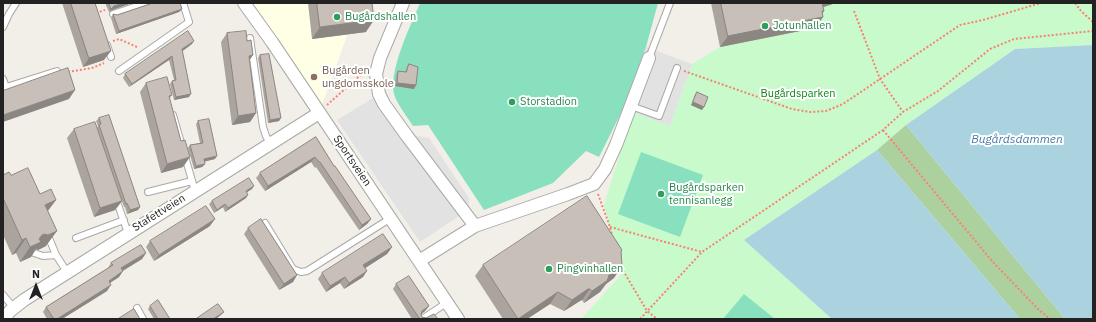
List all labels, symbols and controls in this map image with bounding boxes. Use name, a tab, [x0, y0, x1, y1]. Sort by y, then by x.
place label: Bugårdshallen	[345, 10, 416, 24]
marker: Bugårdshallen	[332, 12, 342, 22]
place label: Jotunhallen	[773, 19, 831, 33]
marker: Jotunhallen	[760, 21, 770, 31]
place label: Bugården ungdomsskole	[322, 64, 394, 90]
marker: Bugården ungdomsskole	[309, 72, 319, 82]
park label: Bugårdsparken	[761, 87, 835, 101]
place label: Storstadion	[520, 95, 577, 109]
marker: Storstadion	[507, 97, 517, 107]
street label: Sportsveien	[330, 133, 374, 189]
water label: Bugårdsdammen	[971, 133, 1063, 147]
place label: Bugårdsparken tennisanlegg	[669, 181, 744, 207]
marker: Bugårdsparken tennisanlegg	[656, 189, 666, 199]
street label: Stafettveien	[130, 192, 188, 234]
place label: Pingvinhallen	[557, 262, 623, 276]
marker: Pingvinhallen	[544, 264, 554, 274]
north arrow	[16, 266, 56, 306]
text: N	[32, 267, 40, 281]

